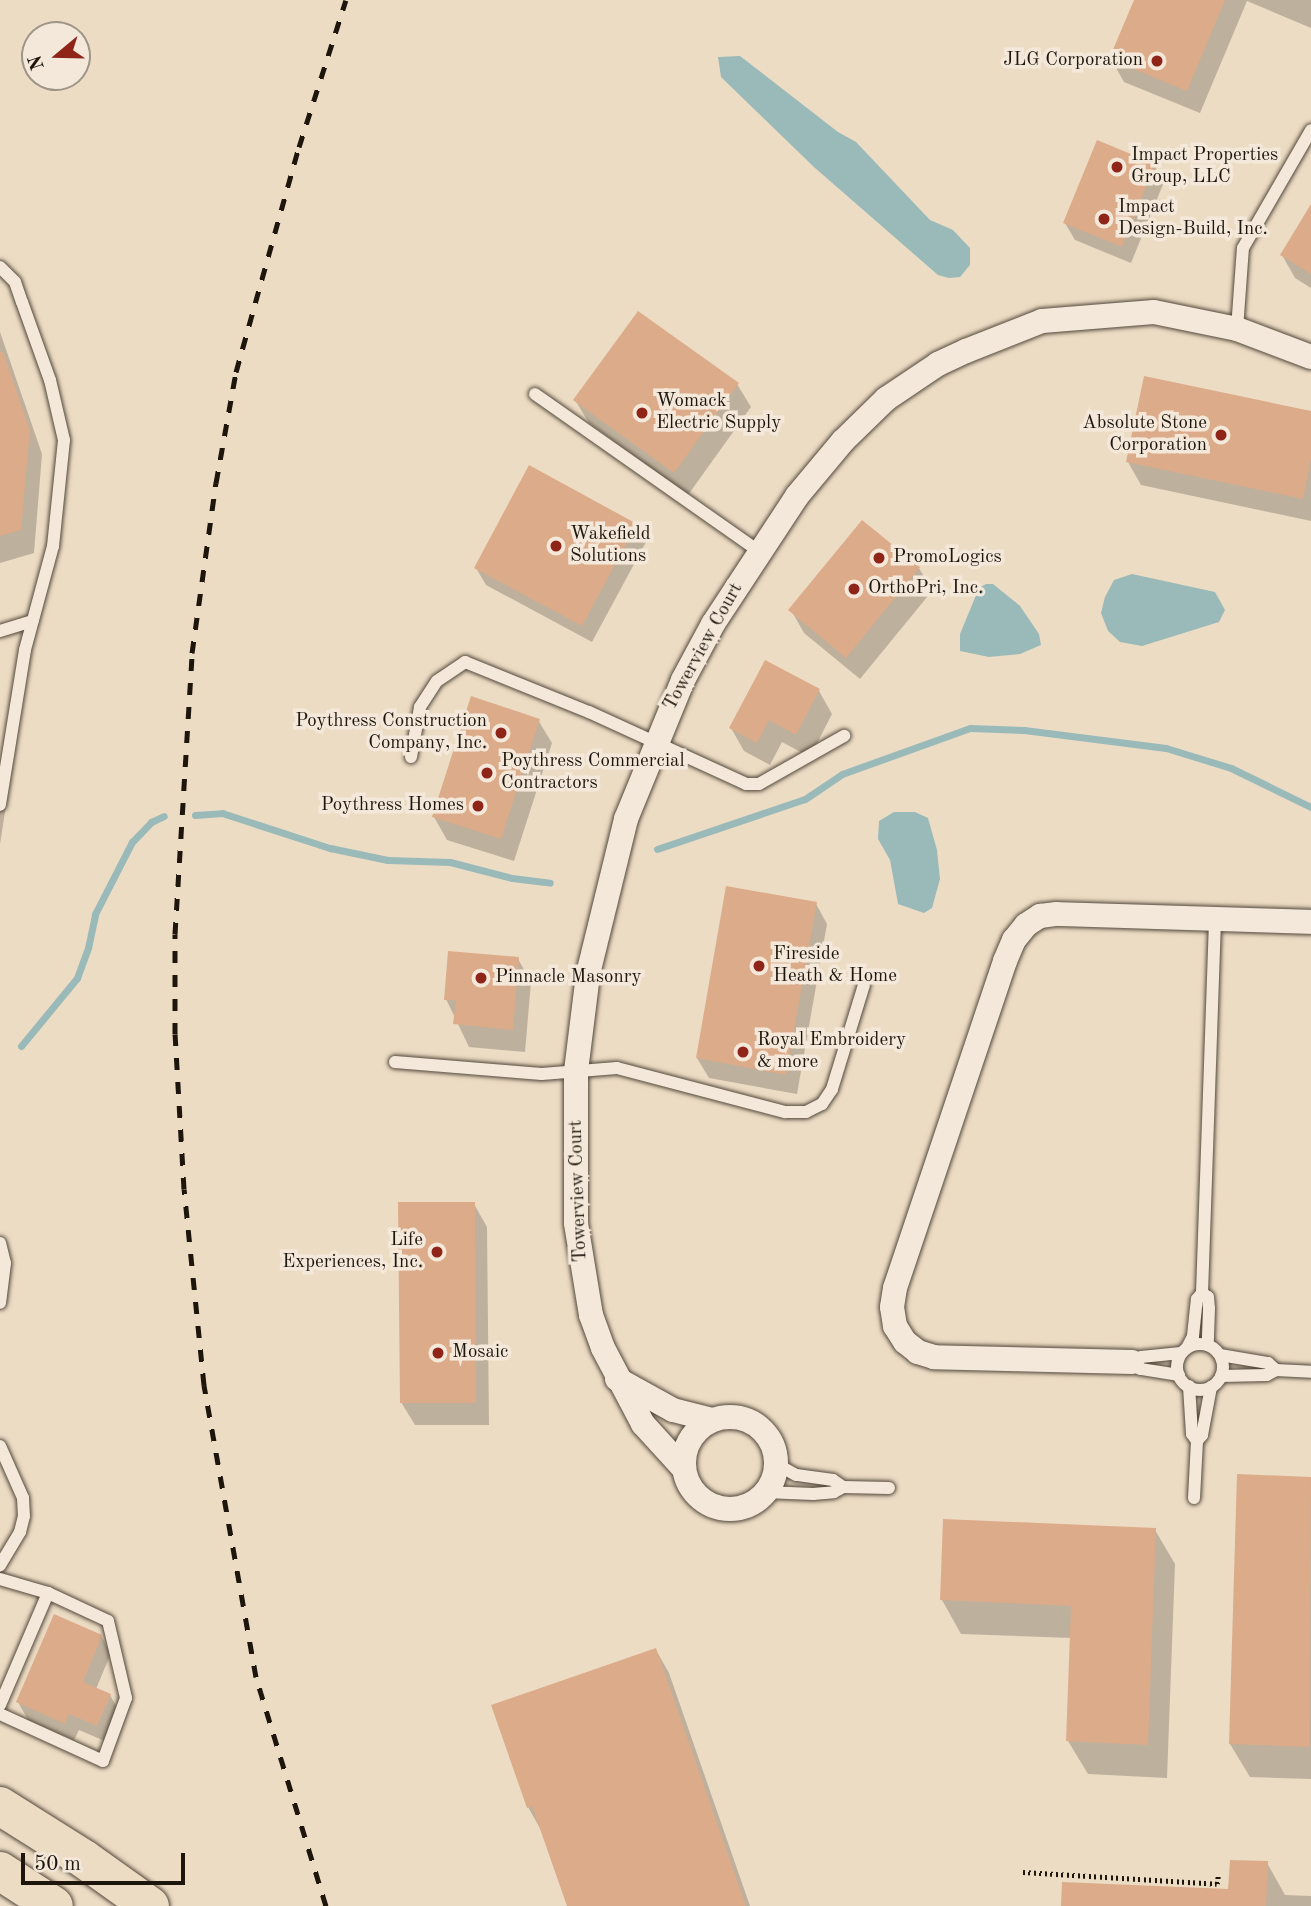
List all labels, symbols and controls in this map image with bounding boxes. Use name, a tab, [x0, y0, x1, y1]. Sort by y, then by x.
north arrow	[21, 21, 91, 91]
place label: JLG Corporation	[1003, 50, 1143, 72]
text: N	[26, 52, 49, 72]
marker: JLG Corporation	[1149, 53, 1165, 69]
place label: Impact Properties Group, LLC	[1131, 145, 1278, 189]
marker: Impact Properties Group, LLC	[1109, 159, 1125, 175]
place label: Impact Design-Build, Inc.	[1118, 197, 1268, 241]
marker: Impact Design-Build, Inc.	[1096, 211, 1112, 227]
place label: Womack Electric Supply	[656, 391, 781, 435]
marker: Womack Electric Supply	[634, 405, 650, 421]
place label: Absolute Stone Corporation	[1082, 413, 1207, 457]
marker: Absolute Stone Corporation	[1213, 427, 1229, 443]
place label: Wakefield Solutions	[570, 524, 651, 568]
marker: Wakefield Solutions	[548, 538, 564, 554]
place label: PromoLogics	[893, 547, 1002, 569]
marker: PromoLogics	[871, 550, 887, 566]
place label: OrthoPri, Inc.	[868, 578, 983, 600]
street label: Towerview Court	[659, 579, 749, 715]
marker: OrthoPri, Inc.	[846, 581, 862, 597]
place label: Poythress Construction Company, Inc.	[295, 711, 487, 755]
marker: Poythress Construction Company, Inc.	[493, 725, 509, 741]
place label: Poythress Commercial Contractors	[501, 751, 685, 795]
marker: Poythress Commercial Contractors	[479, 765, 495, 781]
place label: Poythress Homes	[321, 795, 464, 817]
marker: Poythress Homes	[470, 798, 486, 814]
place label: Fireside Heath & Home	[773, 944, 897, 988]
marker: Fireside Heath & Home	[751, 958, 767, 974]
place label: Pinnacle Masonry	[495, 967, 642, 989]
marker: Pinnacle Masonry	[473, 970, 489, 986]
place label: Royal Embroidery & more	[757, 1030, 906, 1074]
marker: Royal Embroidery & more	[735, 1044, 751, 1060]
street label: Towerview Court	[565, 1119, 593, 1263]
place label: Life Experiences, Inc.	[282, 1230, 423, 1274]
marker: Life Experiences, Inc.	[429, 1244, 445, 1260]
place label: Mosaic	[452, 1342, 508, 1364]
marker: Mosaic	[430, 1345, 446, 1361]
scale bar	[24, 1840, 189, 1884]
text: 50 m	[34, 1854, 81, 1875]

